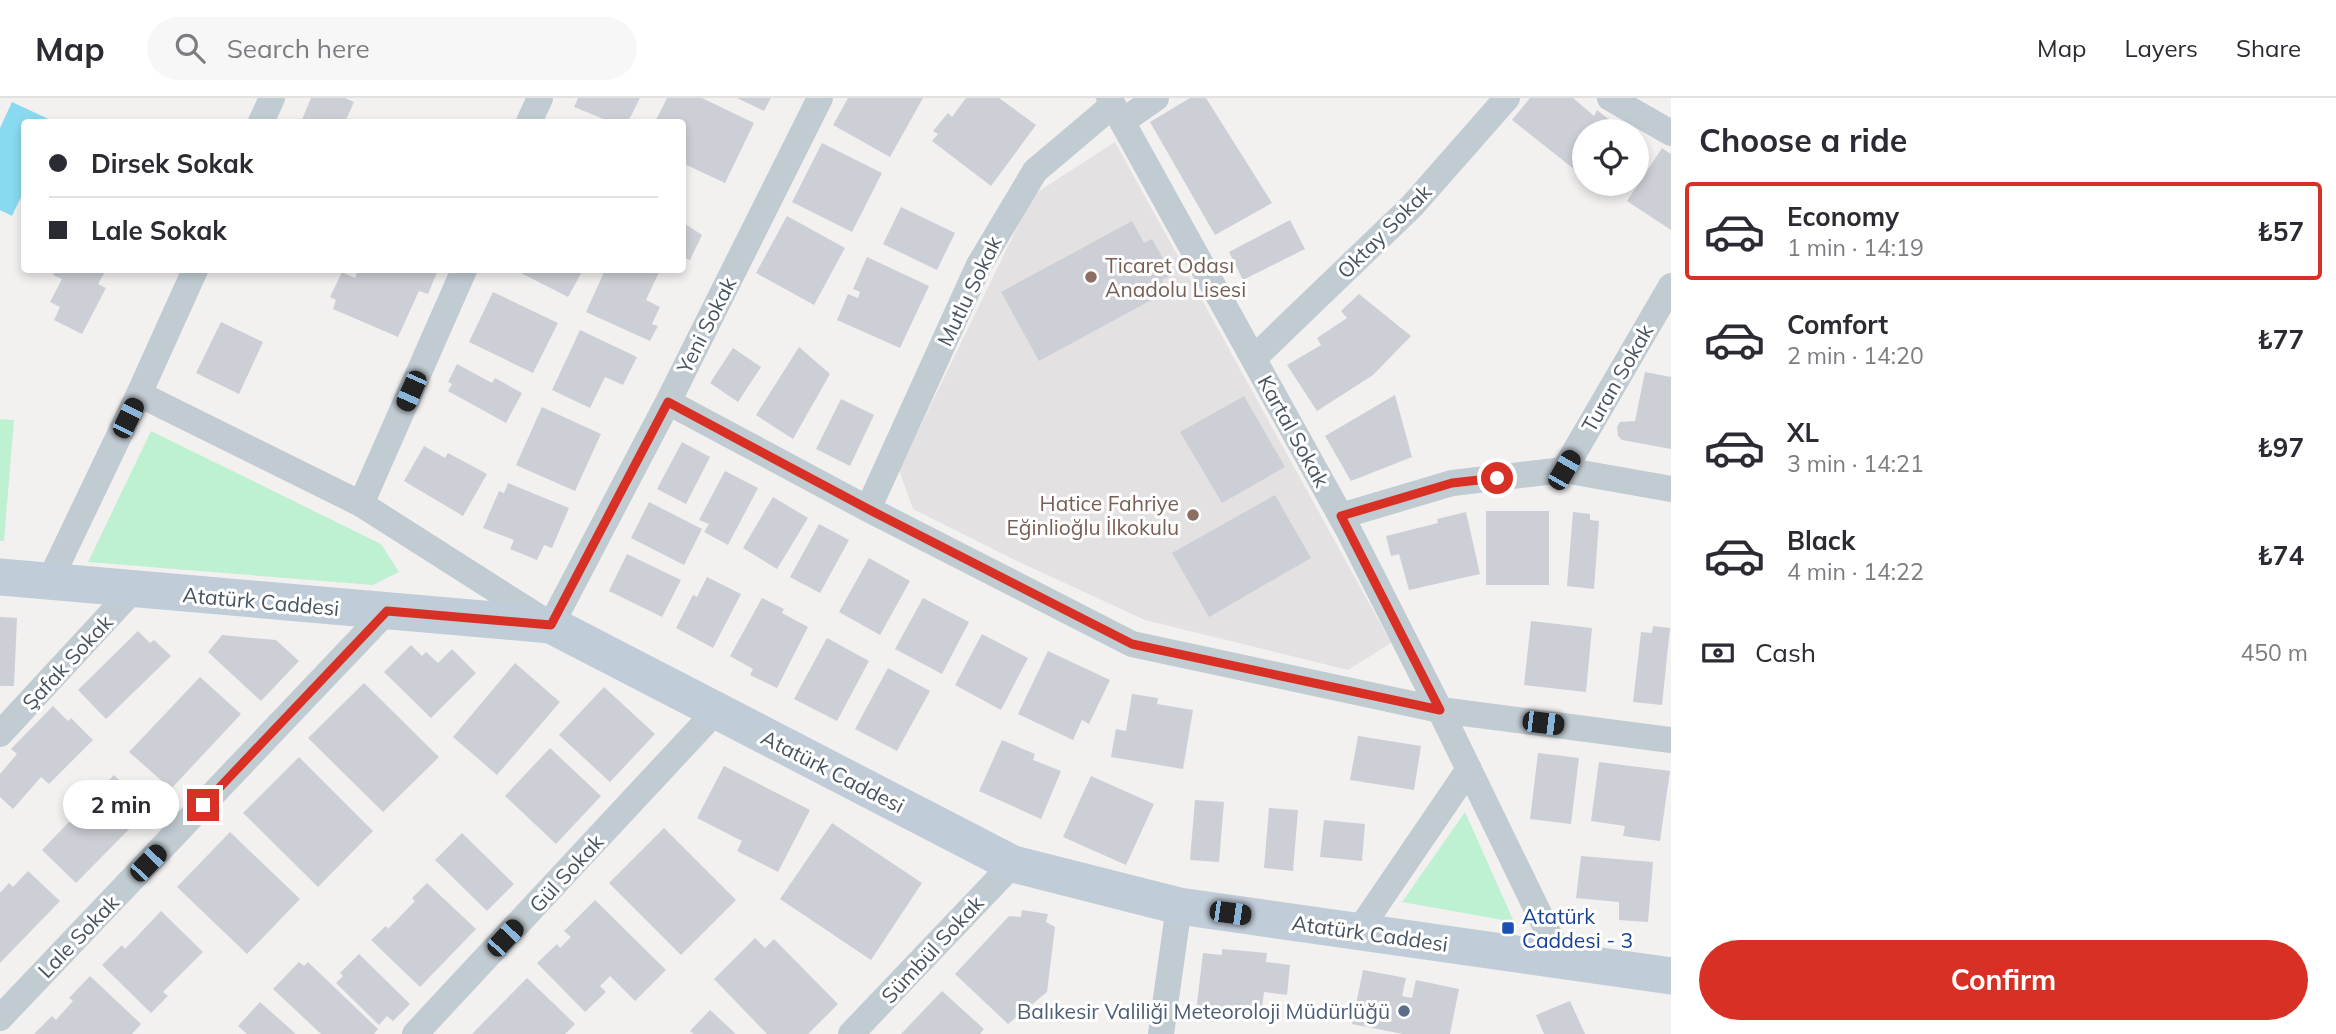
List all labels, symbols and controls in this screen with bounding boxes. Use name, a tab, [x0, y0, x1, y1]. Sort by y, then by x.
search box	[147, 17, 637, 80]
text: Map	[35, 28, 105, 69]
icon: search	[171, 29, 209, 67]
text: Search here	[227, 32, 370, 65]
text: Map	[2037, 33, 2086, 63]
text: Layers	[2124, 33, 2198, 63]
text: Share	[2236, 33, 2301, 63]
map controls	[1572, 119, 1649, 196]
button: locate	[1572, 119, 1649, 196]
text: Choose a ride	[1699, 120, 1907, 160]
text: Dirsek Sokak	[91, 147, 253, 180]
street label: Oktay Sokak	[1332, 178, 1437, 283]
icon: car	[1703, 200, 1766, 263]
text: Economy	[1787, 200, 1899, 233]
text: Lale Sokak	[91, 214, 227, 247]
text: ₺57	[2257, 215, 2304, 248]
street label: Mutlu Sokak	[931, 232, 1007, 350]
text: 1 min · 14:19	[1787, 233, 1924, 262]
place label: Ticaret Odası Anadolu Lisesi	[1105, 252, 1246, 302]
marker: Ticaret Odası Anadolu Lisesi	[1083, 269, 1099, 285]
street label: Yeni Sokak	[670, 272, 741, 378]
icon: car	[1703, 308, 1766, 371]
text: Comfort	[1787, 308, 1888, 341]
street label: Turan Sokak	[1576, 319, 1658, 437]
text: ₺77	[2257, 323, 2304, 356]
text: 2 min · 14:20	[1787, 341, 1924, 370]
car	[393, 368, 430, 414]
street label: Kartal Sokak	[1253, 371, 1335, 492]
car	[110, 395, 147, 441]
icon: car	[1703, 416, 1766, 479]
text: XL	[1787, 416, 1819, 449]
text: ₺97	[2257, 431, 2304, 464]
car	[1545, 447, 1584, 493]
text: 3 min · 14:21	[1787, 449, 1924, 478]
route start	[1481, 462, 1513, 494]
place label: Hatice Fahriye Eğinlioğlu İlkokulu	[1007, 490, 1179, 540]
marker: Hatice Fahriye Eğinlioğlu İlkokulu	[1185, 507, 1201, 523]
icon: car	[1703, 524, 1766, 587]
text: Black	[1787, 524, 1855, 557]
text: ₺74	[2257, 539, 2304, 572]
text: 4 min · 14:22	[1787, 557, 1924, 586]
street label: Atatürk Caddesi	[182, 581, 340, 621]
street label: Şafak Sokak	[16, 609, 118, 715]
icon: cash	[1699, 634, 1737, 672]
text: Cash	[1755, 636, 1816, 669]
text: 450 m	[2240, 638, 2308, 667]
car	[1521, 710, 1566, 736]
street label: Atatürk Caddesi	[757, 724, 909, 818]
callout: 2 min	[63, 780, 178, 830]
route end	[187, 789, 219, 821]
text: 2 min	[91, 790, 151, 819]
street label: Gül Sokak	[523, 828, 609, 917]
car	[126, 841, 171, 885]
street label: Lale Sokak	[32, 889, 124, 983]
street label: Sümbül Sokak	[875, 890, 989, 1008]
car	[1208, 900, 1253, 926]
place label: Atatürk Caddesi - 3	[1522, 903, 1633, 953]
street label: Atatürk Caddesi	[1290, 909, 1450, 957]
car	[483, 915, 528, 961]
marker: Atatürk Caddesi - 3	[1500, 920, 1516, 936]
button: Confirm	[1699, 940, 2308, 1020]
place label: Balıkesir Valiliği Meteoroloji Müdürlüğü	[1017, 998, 1390, 1024]
marker: Balıkesir Valiliği Meteoroloji Müdürlüğü	[1396, 1003, 1412, 1019]

